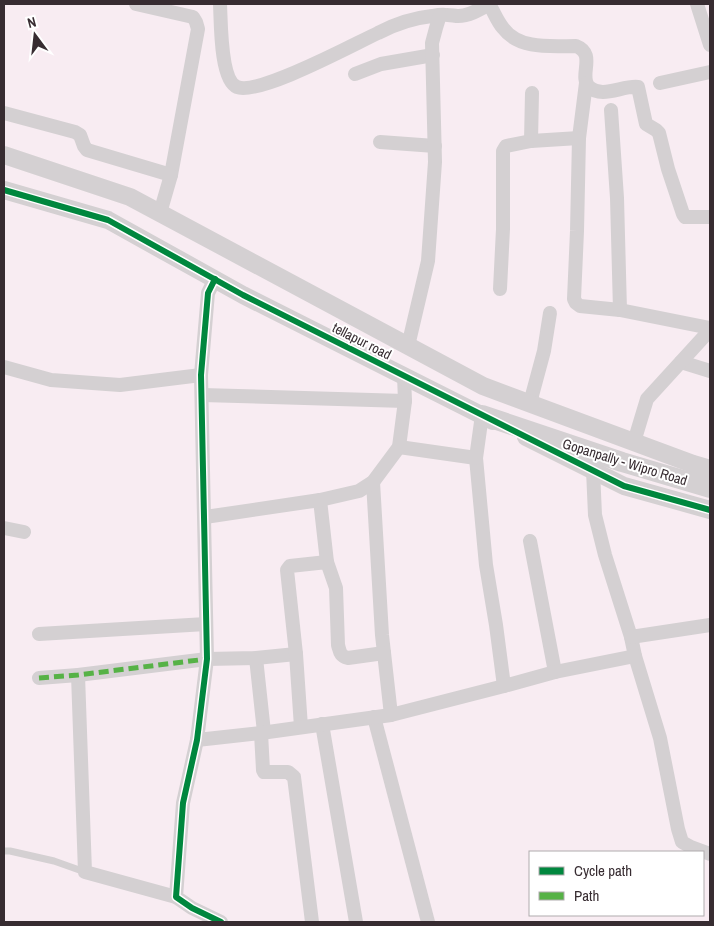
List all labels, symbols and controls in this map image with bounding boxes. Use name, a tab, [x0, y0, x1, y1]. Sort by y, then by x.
north arrow	[10, 10, 60, 60]
text: N	[25, 13, 38, 32]
street label: tellapur road	[329, 318, 395, 364]
street label: Gopanpally - Wipro Road	[560, 434, 690, 490]
legend	[529, 851, 704, 916]
text: Cycle path	[574, 860, 632, 881]
text: Path	[574, 885, 599, 906]

